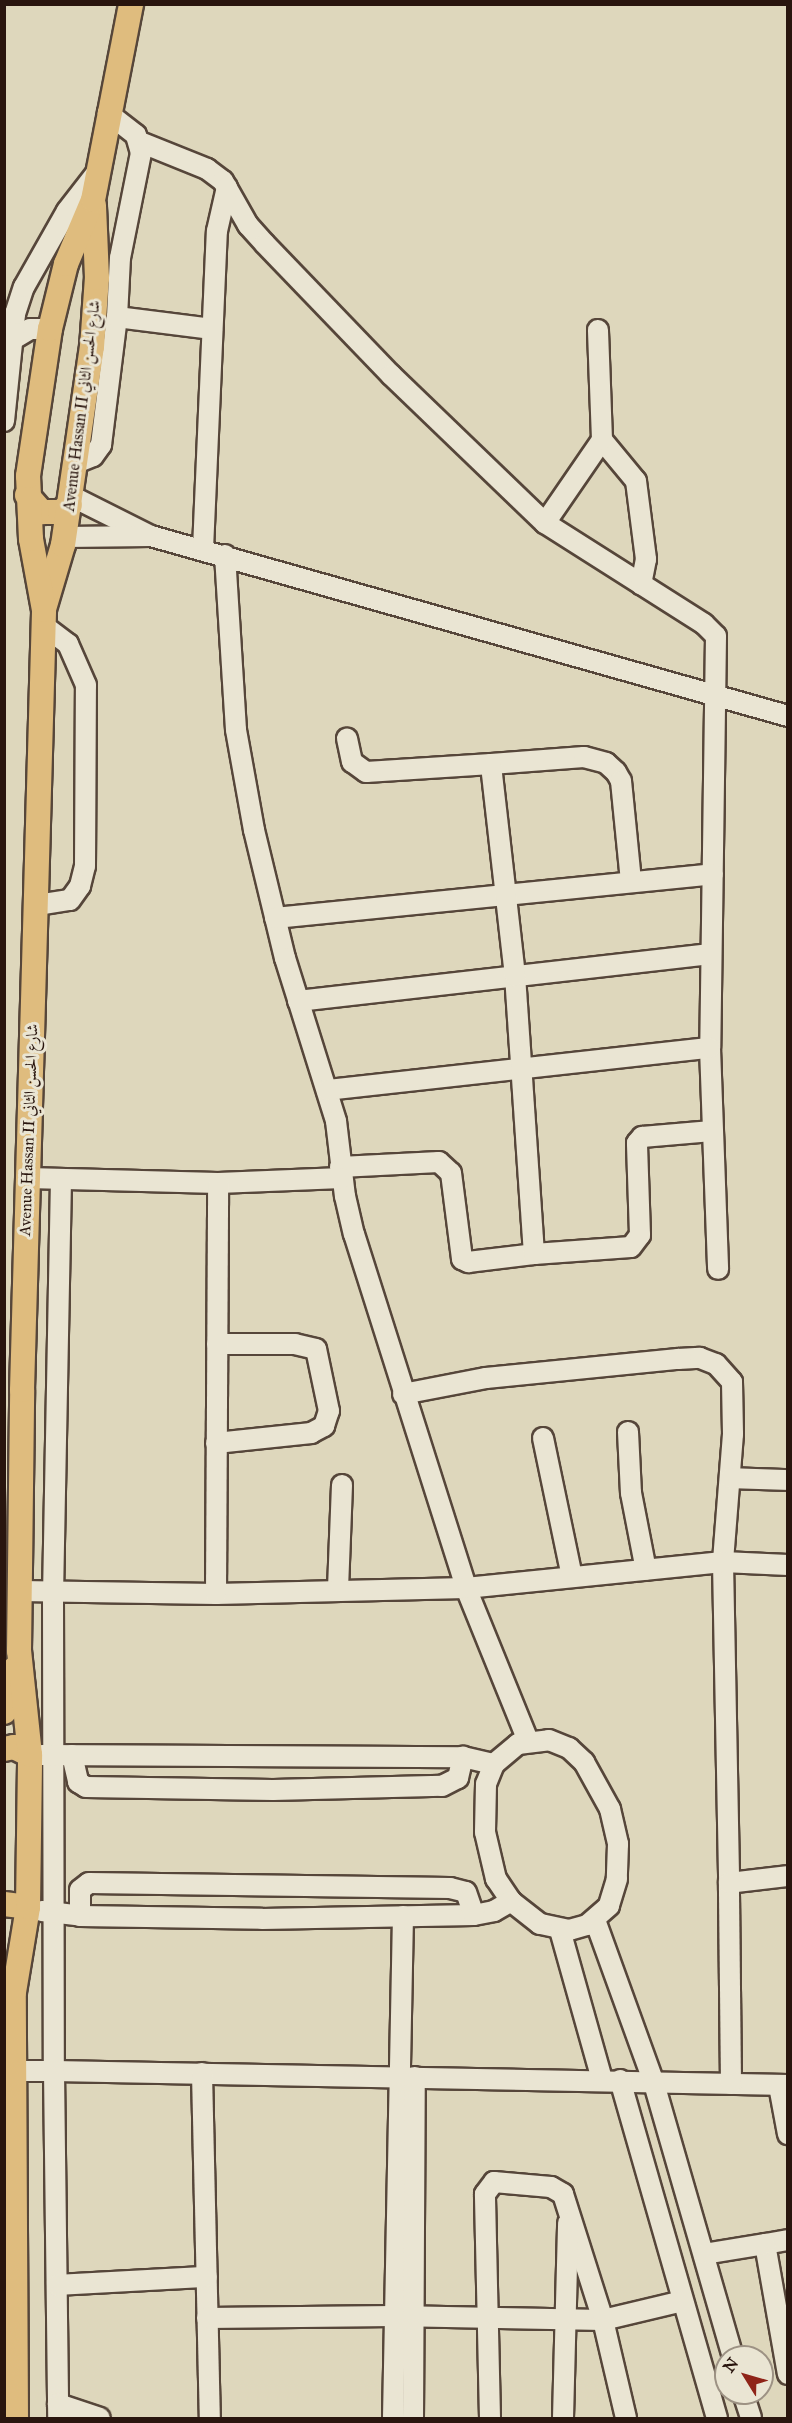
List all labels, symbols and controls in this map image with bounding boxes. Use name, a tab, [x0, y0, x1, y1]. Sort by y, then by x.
street label: Avenue Hassan II شارع الحسن الثاني	[60, 299, 104, 513]
street label: Avenue Hassan II شارع الحسن الثاني	[16, 1023, 42, 1237]
north arrow	[714, 2345, 774, 2405]
text: N	[719, 2354, 742, 2376]

